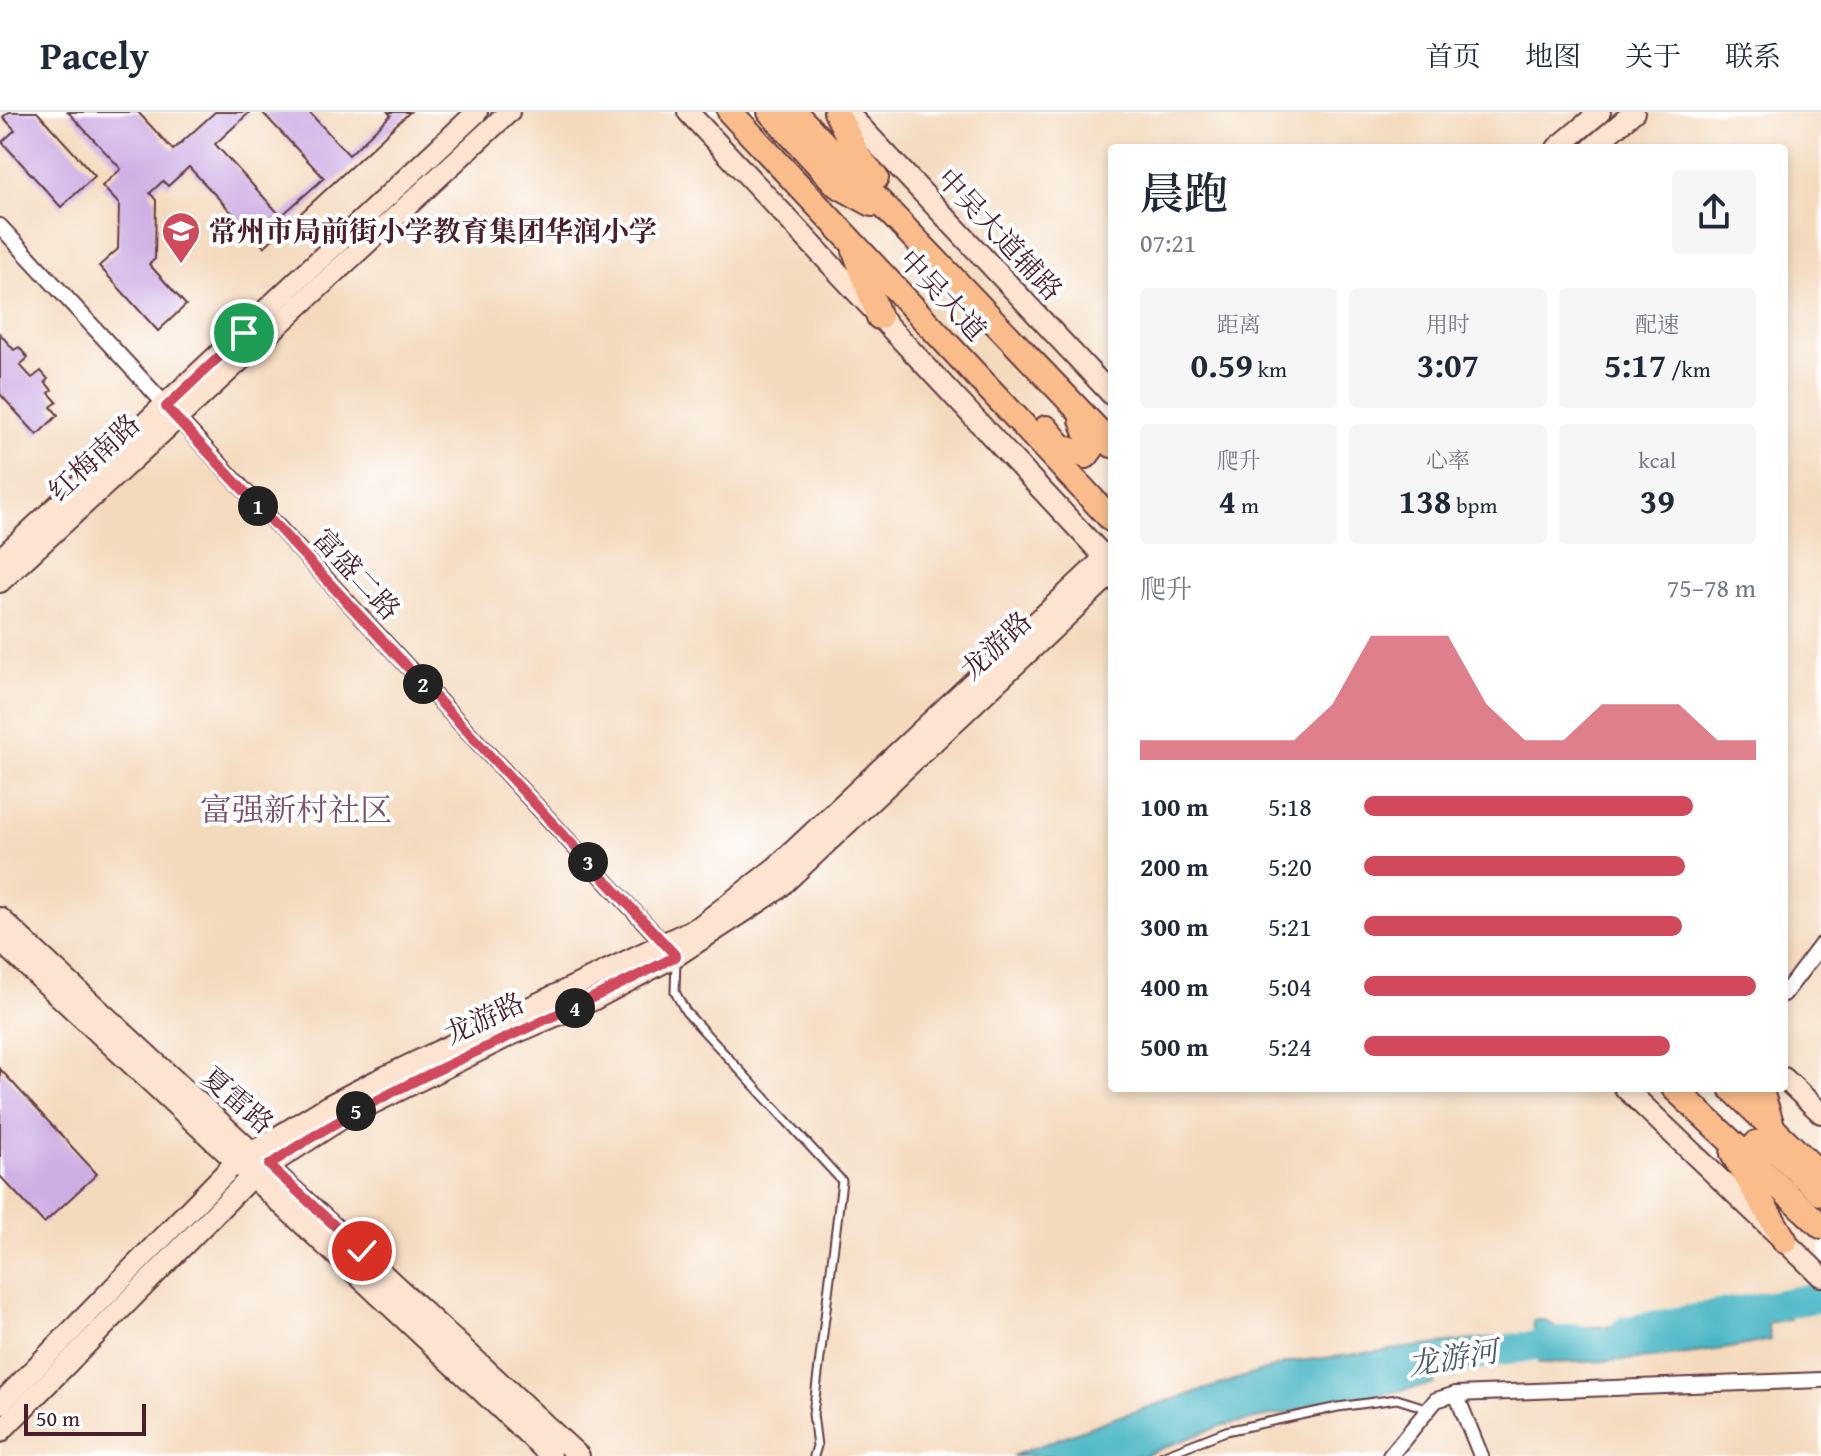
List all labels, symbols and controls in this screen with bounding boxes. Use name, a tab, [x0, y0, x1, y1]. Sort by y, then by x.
text: Pacely	[40, 27, 149, 83]
text: 首页	[1425, 35, 1481, 76]
text: 地图	[1525, 35, 1581, 76]
text: 关于	[1625, 35, 1681, 76]
text: 联系	[1725, 35, 1781, 76]
street label: 中吴大道辅路	[930, 161, 1070, 307]
text: 晨跑	[1140, 161, 1228, 225]
button: share	[1672, 170, 1756, 254]
school or university icon: 常州市局前街小学教育集团华润小学	[160, 210, 202, 265]
place label: 常州市局前街小学教育集团华润小学	[209, 210, 657, 251]
text: 07:21	[1140, 223, 1196, 262]
street label: 中吴大道	[893, 243, 993, 347]
pin	[210, 299, 278, 367]
text: 距离	[1217, 308, 1261, 340]
text: 用时	[1426, 308, 1470, 340]
text: 配速	[1635, 308, 1679, 340]
icon: arrive	[222, 311, 266, 355]
text: 0.59	[1190, 340, 1253, 389]
text: 3:07	[1417, 340, 1479, 389]
text: 5:17	[1604, 340, 1666, 389]
text: km	[1253, 353, 1287, 385]
text: /km	[1666, 353, 1711, 385]
street label: 红梅南路	[39, 403, 149, 510]
text: 爬升	[1217, 444, 1261, 476]
text: 心率	[1426, 444, 1470, 476]
text: kcal	[1639, 444, 1676, 476]
text: 4	[1218, 476, 1236, 525]
text: 138	[1399, 476, 1451, 525]
text: 39	[1640, 476, 1675, 525]
pin: 1	[238, 486, 278, 526]
text: m	[1236, 489, 1259, 521]
text: bpm	[1451, 489, 1497, 521]
text: 1	[252, 490, 264, 522]
street label: 富盛二路	[304, 519, 411, 629]
text: 75–78 m	[1667, 568, 1756, 607]
text: 爬升	[1140, 569, 1192, 608]
street label: 龙游路	[951, 601, 1040, 688]
pin: 2	[403, 664, 443, 704]
text: 2	[417, 668, 429, 700]
district label: 富强新村社区	[200, 786, 392, 833]
text: 100 m	[1140, 787, 1208, 826]
text: 5:18	[1268, 787, 1312, 826]
pin: 3	[568, 842, 608, 882]
text: 3	[582, 846, 594, 878]
text: 200 m	[1140, 847, 1208, 886]
text: 5:20	[1268, 847, 1312, 886]
text: 300 m	[1140, 907, 1208, 946]
text: 5:21	[1268, 907, 1312, 946]
text: 400 m	[1140, 967, 1208, 1006]
text: 5:04	[1268, 967, 1312, 1006]
street label: 龙游路	[437, 981, 531, 1054]
pin: 4	[555, 988, 595, 1028]
text: 4	[569, 992, 581, 1024]
text: 500 m	[1140, 1027, 1208, 1066]
text: 5:24	[1268, 1027, 1312, 1066]
street label: 夏雷路	[193, 1057, 283, 1143]
pin: 5	[336, 1091, 376, 1131]
text: 5	[350, 1095, 362, 1127]
pin	[328, 1217, 396, 1285]
icon: check	[340, 1229, 384, 1273]
water label: 龙游河	[1405, 1327, 1506, 1386]
scale bar	[24, 1400, 146, 1436]
text: 50 m	[36, 1402, 80, 1434]

